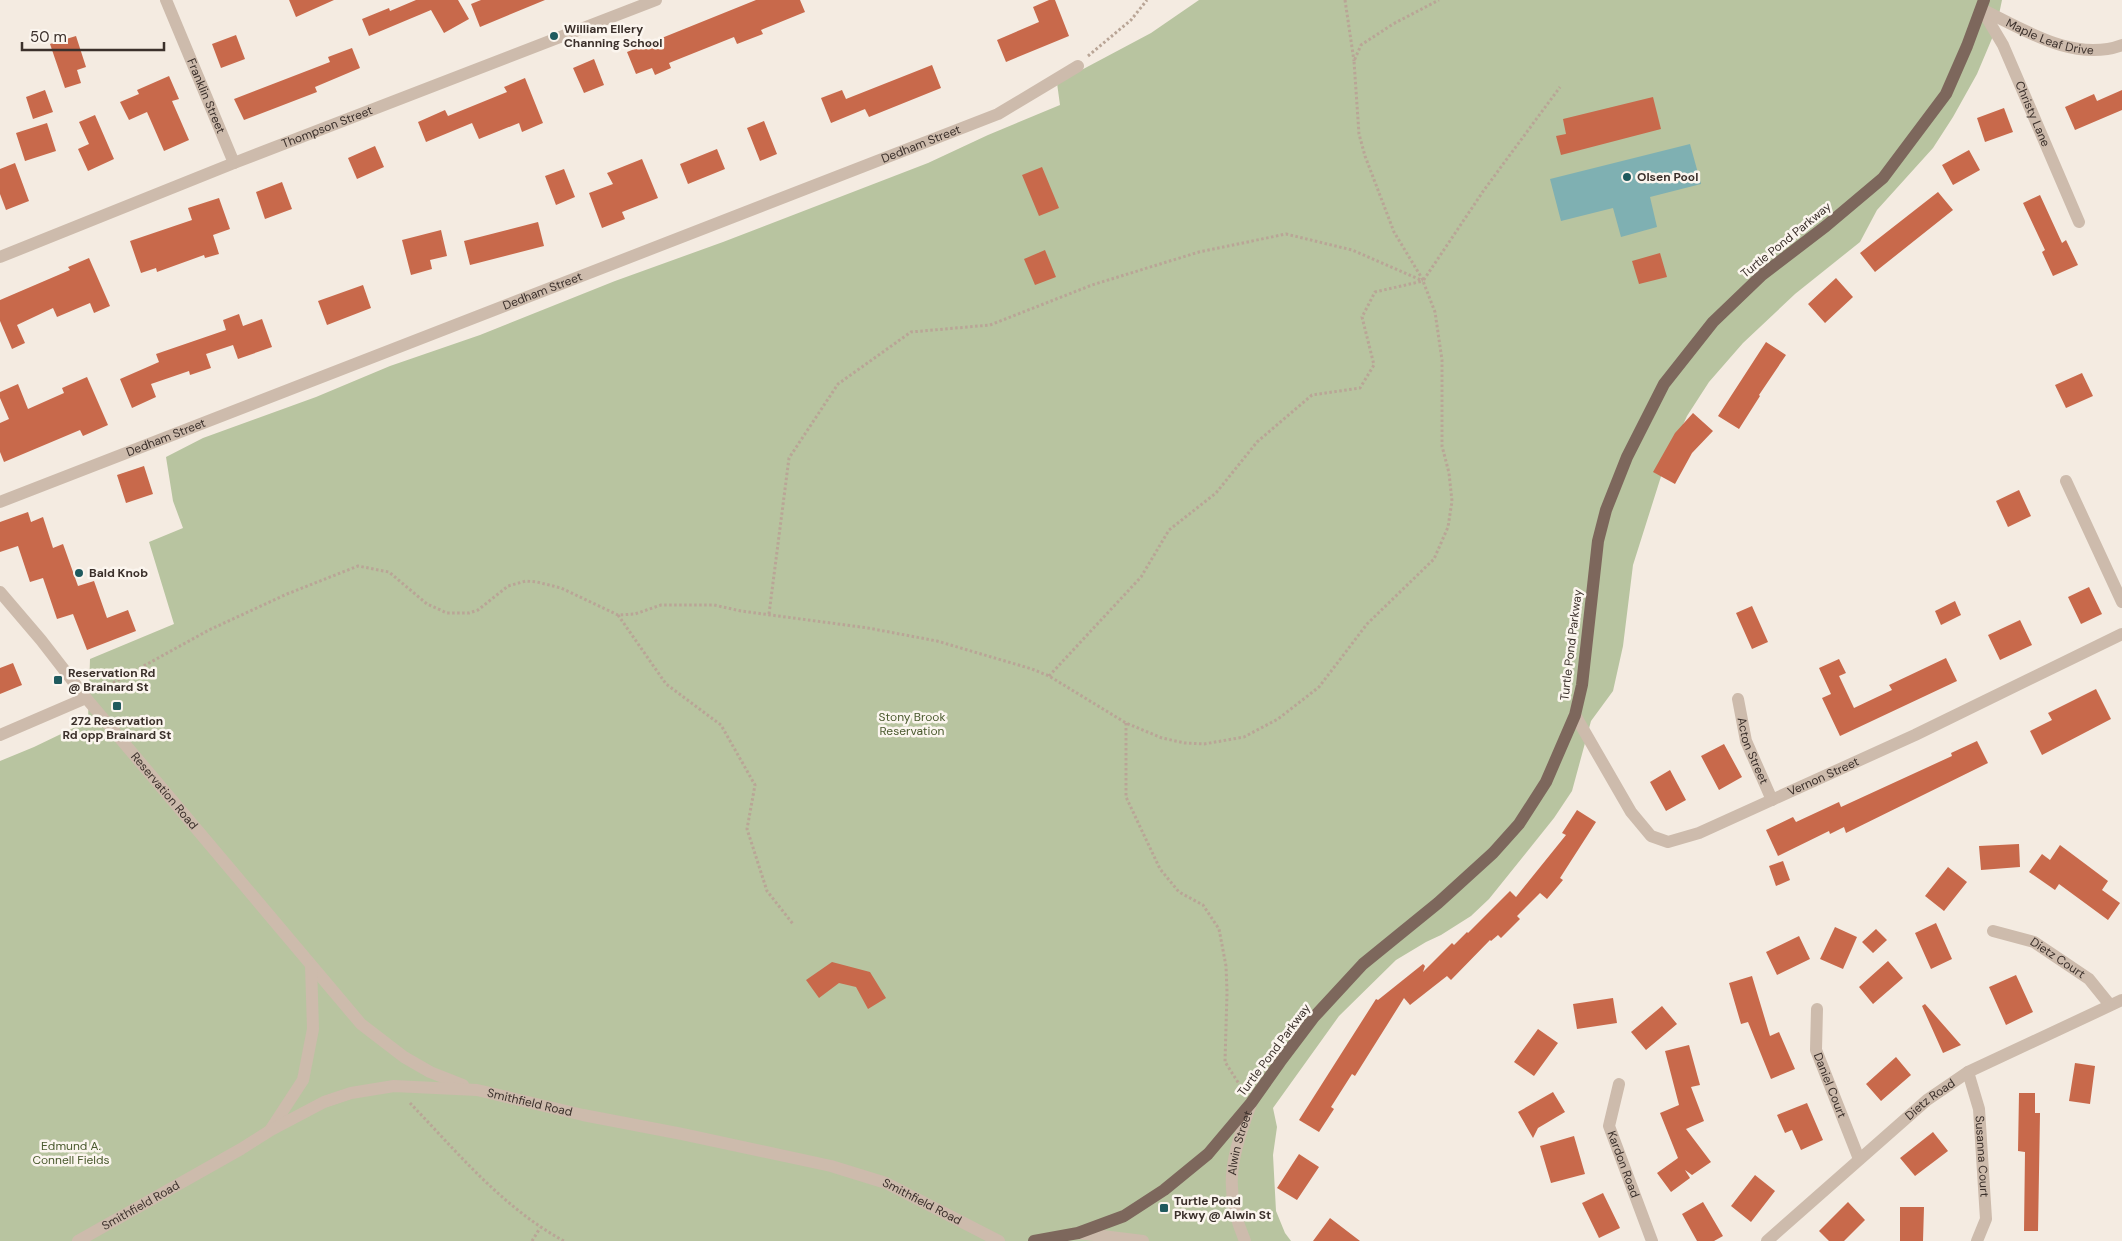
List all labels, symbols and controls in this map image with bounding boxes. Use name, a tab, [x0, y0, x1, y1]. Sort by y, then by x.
street label: Maple Leaf Drive	[2003, 15, 2094, 58]
scale bar	[22, 20, 165, 52]
place label: William Ellery Channing School	[564, 21, 663, 51]
text: 50 m	[30, 27, 67, 47]
marker: William Ellery Channing School	[548, 30, 560, 42]
street label: Franklin Street	[183, 56, 229, 136]
street label: Christy Lane	[2011, 79, 2054, 149]
street label: Thompson Street	[279, 102, 375, 152]
street label: Dedham Street	[879, 121, 963, 167]
place label: Olsen Pool	[1637, 169, 1698, 185]
marker: Olsen Pool	[1621, 171, 1633, 183]
street label: Turtle Pond Parkway	[1738, 198, 1835, 281]
street label: Dedham Street	[500, 268, 585, 314]
street label: Dedham Street	[124, 415, 208, 460]
place label: Bald Knob	[89, 565, 148, 581]
marker: Bald Knob	[73, 567, 85, 579]
street label: Turtle Pond Parkway	[1556, 588, 1586, 701]
place label: Reservation Rd @ Brainard St	[68, 665, 156, 695]
marker: Reservation Rd @ Brainard St	[52, 674, 64, 686]
marker: 272 Reservation Rd opp Brainard St	[111, 700, 123, 712]
park label: Stony Brook Reservation	[879, 709, 945, 739]
place label: 272 Reservation Rd opp Brainard St	[62, 713, 172, 743]
street label: Acton Street	[1734, 716, 1772, 787]
street label: Reservation Road	[127, 749, 201, 833]
street label: Vernon Street	[1785, 753, 1862, 800]
street label: Dietz Court	[2027, 934, 2089, 982]
street label: Turtle Pond Parkway	[1234, 1000, 1314, 1099]
street label: Daniel Court	[1810, 1050, 1850, 1121]
street label: Dietz Road	[1902, 1075, 1958, 1124]
street label: Smithfield Road	[486, 1085, 574, 1120]
street label: Alwin Street	[1224, 1108, 1256, 1176]
street label: Susanna Court	[1971, 1115, 1993, 1198]
street label: Kardon Road	[1604, 1129, 1643, 1200]
park label: Edmund A. Connell Fields	[32, 1138, 110, 1168]
street label: Smithfield Road	[880, 1175, 965, 1229]
street label: Smithfield Road	[99, 1177, 183, 1234]
place label: Turtle Pond Pkwy @ Alwin St	[1174, 1193, 1271, 1223]
marker: Turtle Pond Pkwy @ Alwin St	[1158, 1202, 1170, 1214]

